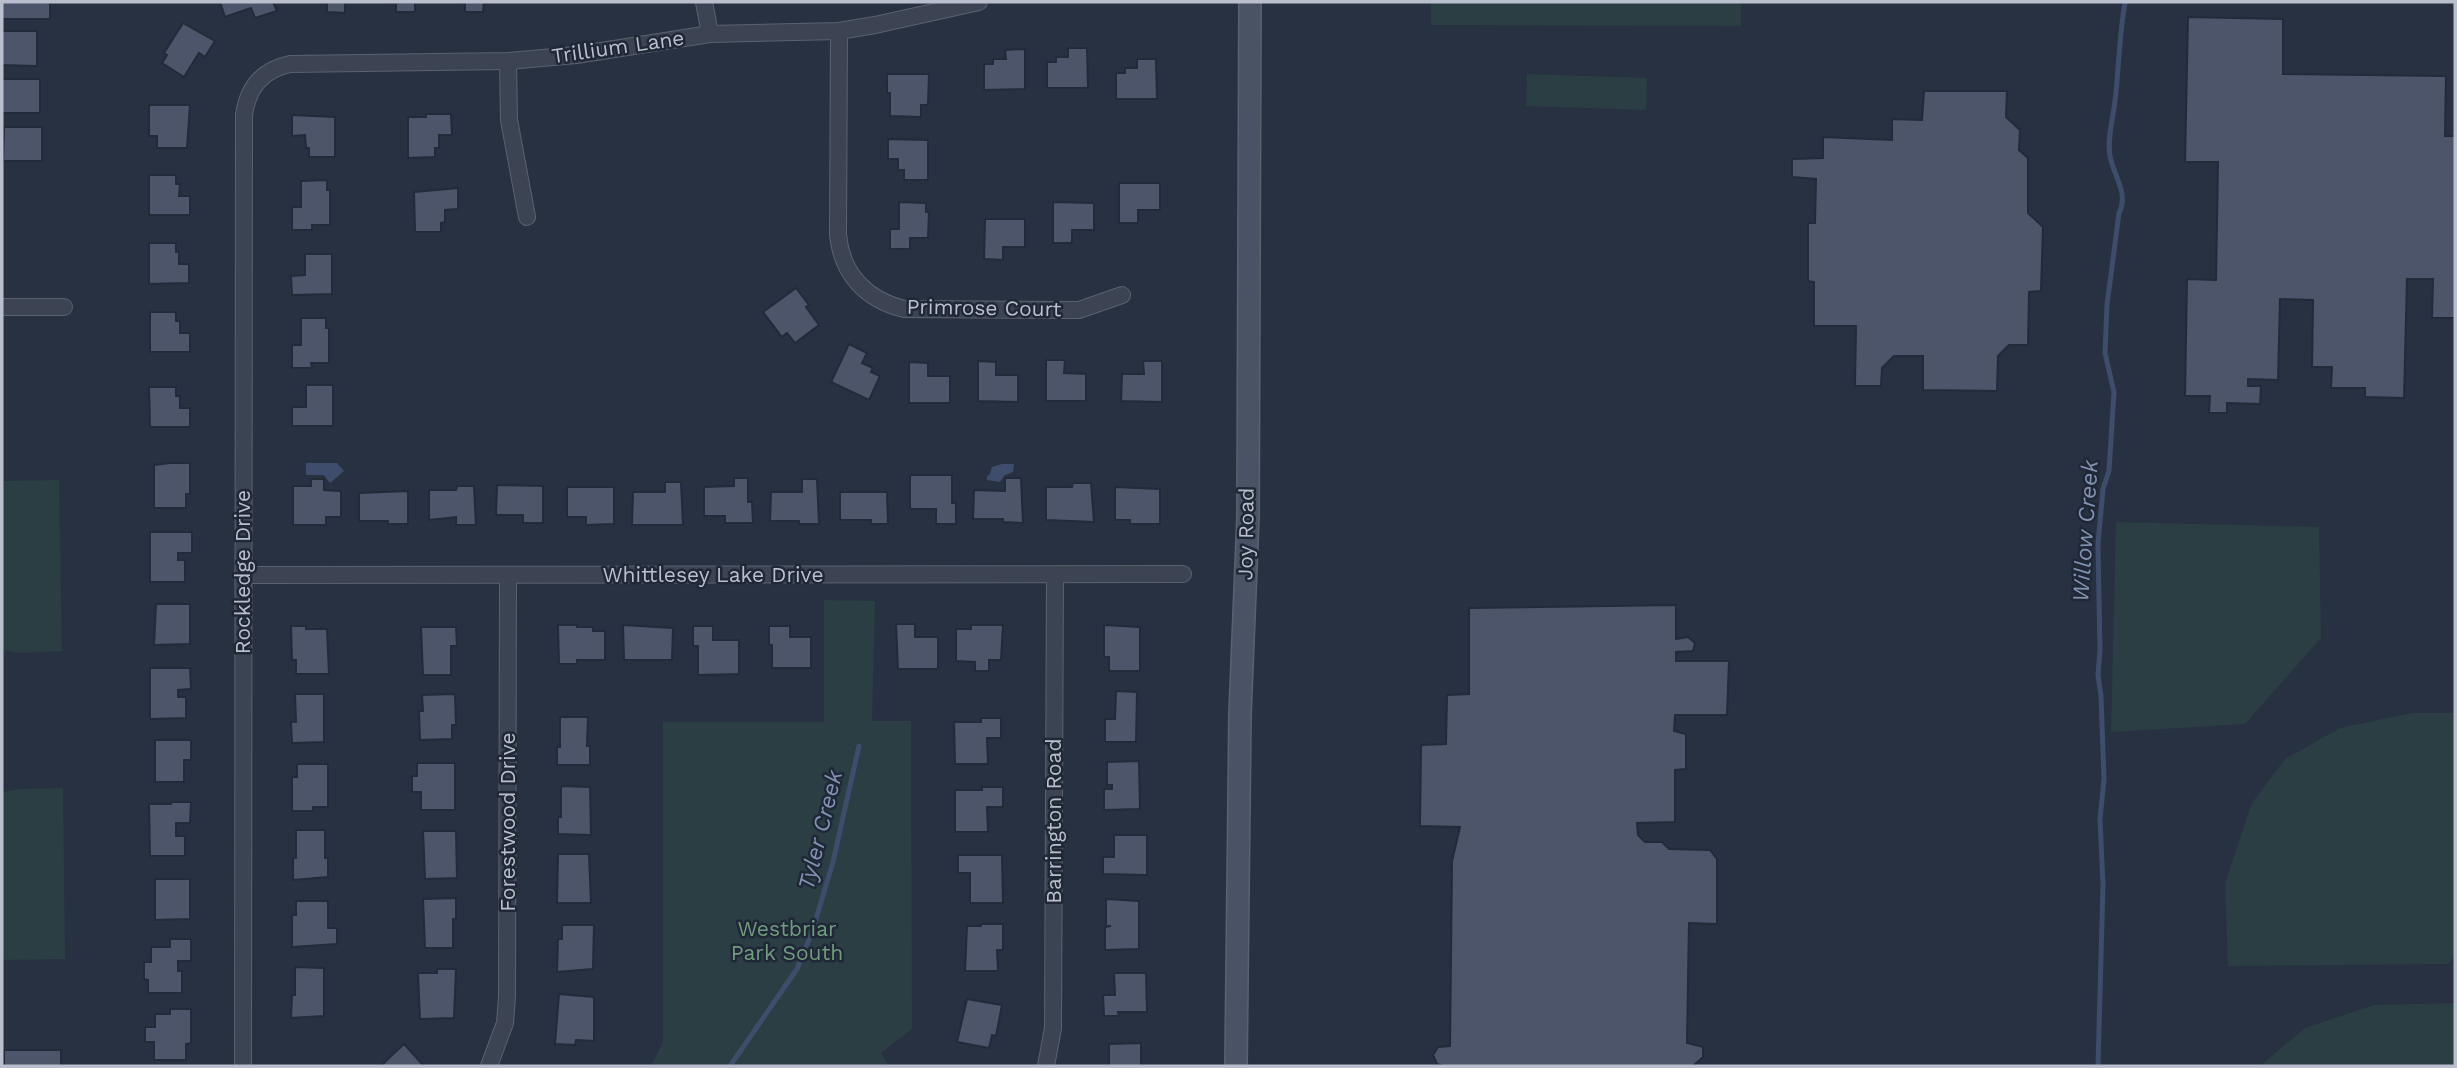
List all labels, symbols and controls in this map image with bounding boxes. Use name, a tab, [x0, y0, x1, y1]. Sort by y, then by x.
street label: Trillium Lane	[550, 25, 686, 68]
street label: Primrose Court	[906, 294, 1062, 321]
water label: Willow Creek	[2067, 458, 2104, 603]
street label: Joy Road	[1232, 487, 1259, 581]
street label: Rockledge Drive	[230, 490, 255, 654]
street label: Whittlesey Lake Drive	[602, 562, 824, 587]
street label: Forestwood Drive	[495, 732, 520, 912]
street label: Barrington Road	[1041, 738, 1066, 904]
water label: Tyler Creek	[793, 766, 849, 893]
park label: Westbriar Park South	[731, 916, 843, 965]

